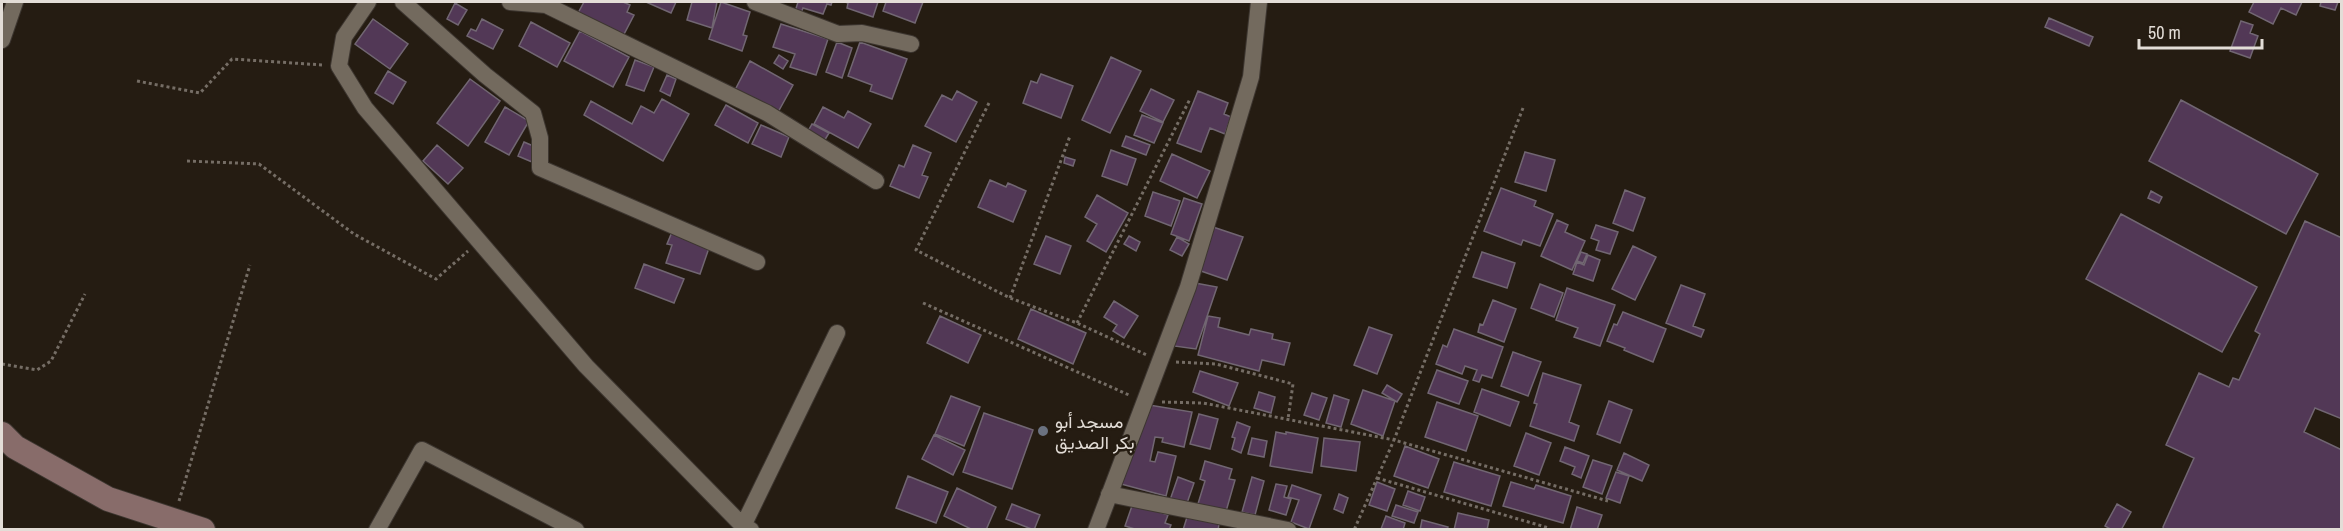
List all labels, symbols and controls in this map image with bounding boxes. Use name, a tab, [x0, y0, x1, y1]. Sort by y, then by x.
scale bar	[2139, 12, 2262, 50]
text: 50 m	[2148, 20, 2181, 45]
place label: مسجد أبو بكر الصديق	[1055, 409, 1134, 455]
marker: مسجد أبو بكر الصديق	[1036, 424, 1050, 438]

